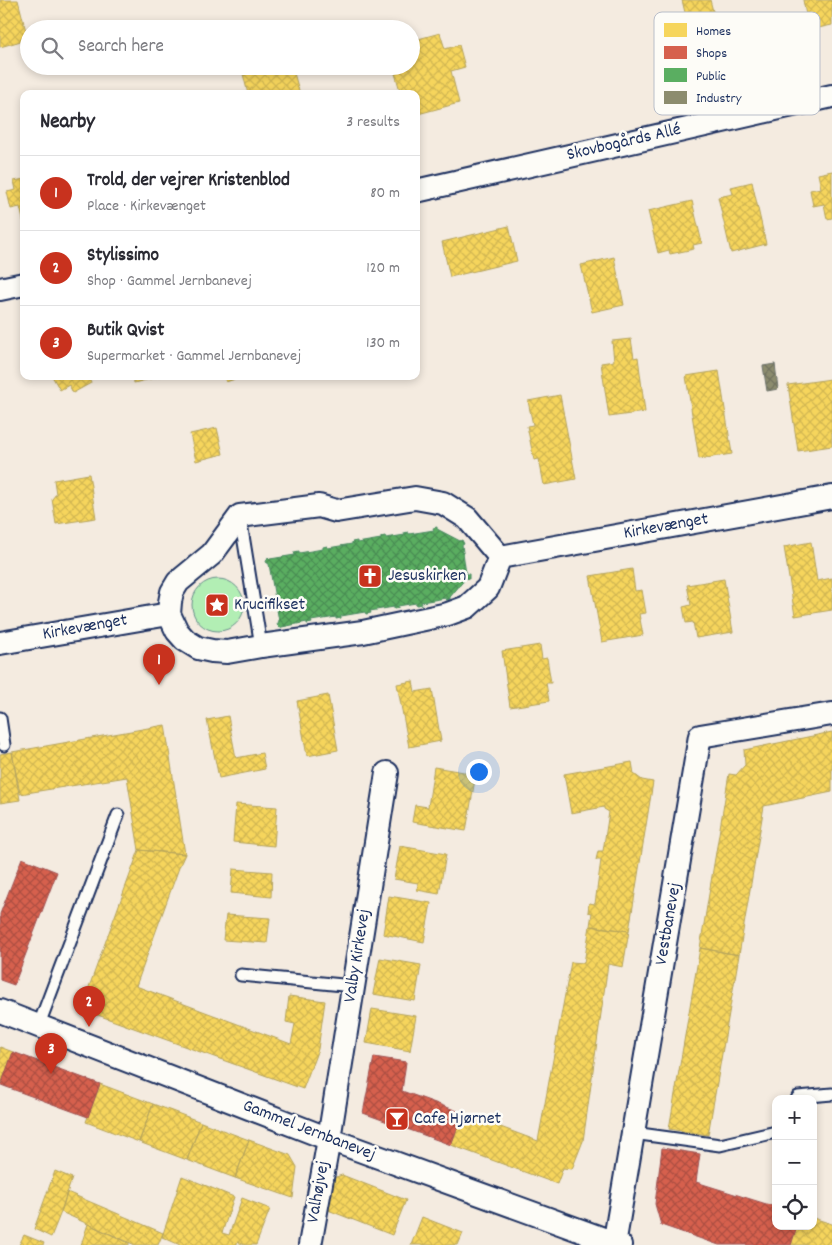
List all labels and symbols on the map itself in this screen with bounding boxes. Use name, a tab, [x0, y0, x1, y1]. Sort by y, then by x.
legend	[654, 12, 820, 115]
text: Homes	[696, 22, 731, 42]
text: Shops	[696, 44, 727, 64]
text: Public	[696, 67, 726, 87]
text: Industry	[696, 89, 742, 109]
street label: Skovbogårds Allé	[564, 118, 684, 168]
street label: Kirkevænget	[622, 507, 711, 547]
church icon: Jesuskirken	[357, 563, 383, 589]
place label: Jesuskirken	[388, 564, 466, 589]
place icon: Krucifikset	[204, 592, 230, 618]
place label: Krucifikset	[234, 593, 305, 618]
street label: Kirkevænget	[41, 608, 130, 648]
pin: 1	[143, 644, 175, 685]
your location	[466, 759, 492, 785]
street label: Vestbanevej	[649, 881, 689, 967]
street label: Valby Kirkevej	[338, 907, 378, 1005]
pin: 2	[73, 986, 105, 1027]
pin: 3	[35, 1033, 67, 1074]
street label: Gammel Jernbanevej	[239, 1094, 379, 1168]
bar icon: Cafe Hjørnet	[384, 1106, 410, 1132]
place label: Cafe Hjørnet	[414, 1107, 502, 1132]
street label: Valhøjvej	[301, 1159, 337, 1225]

